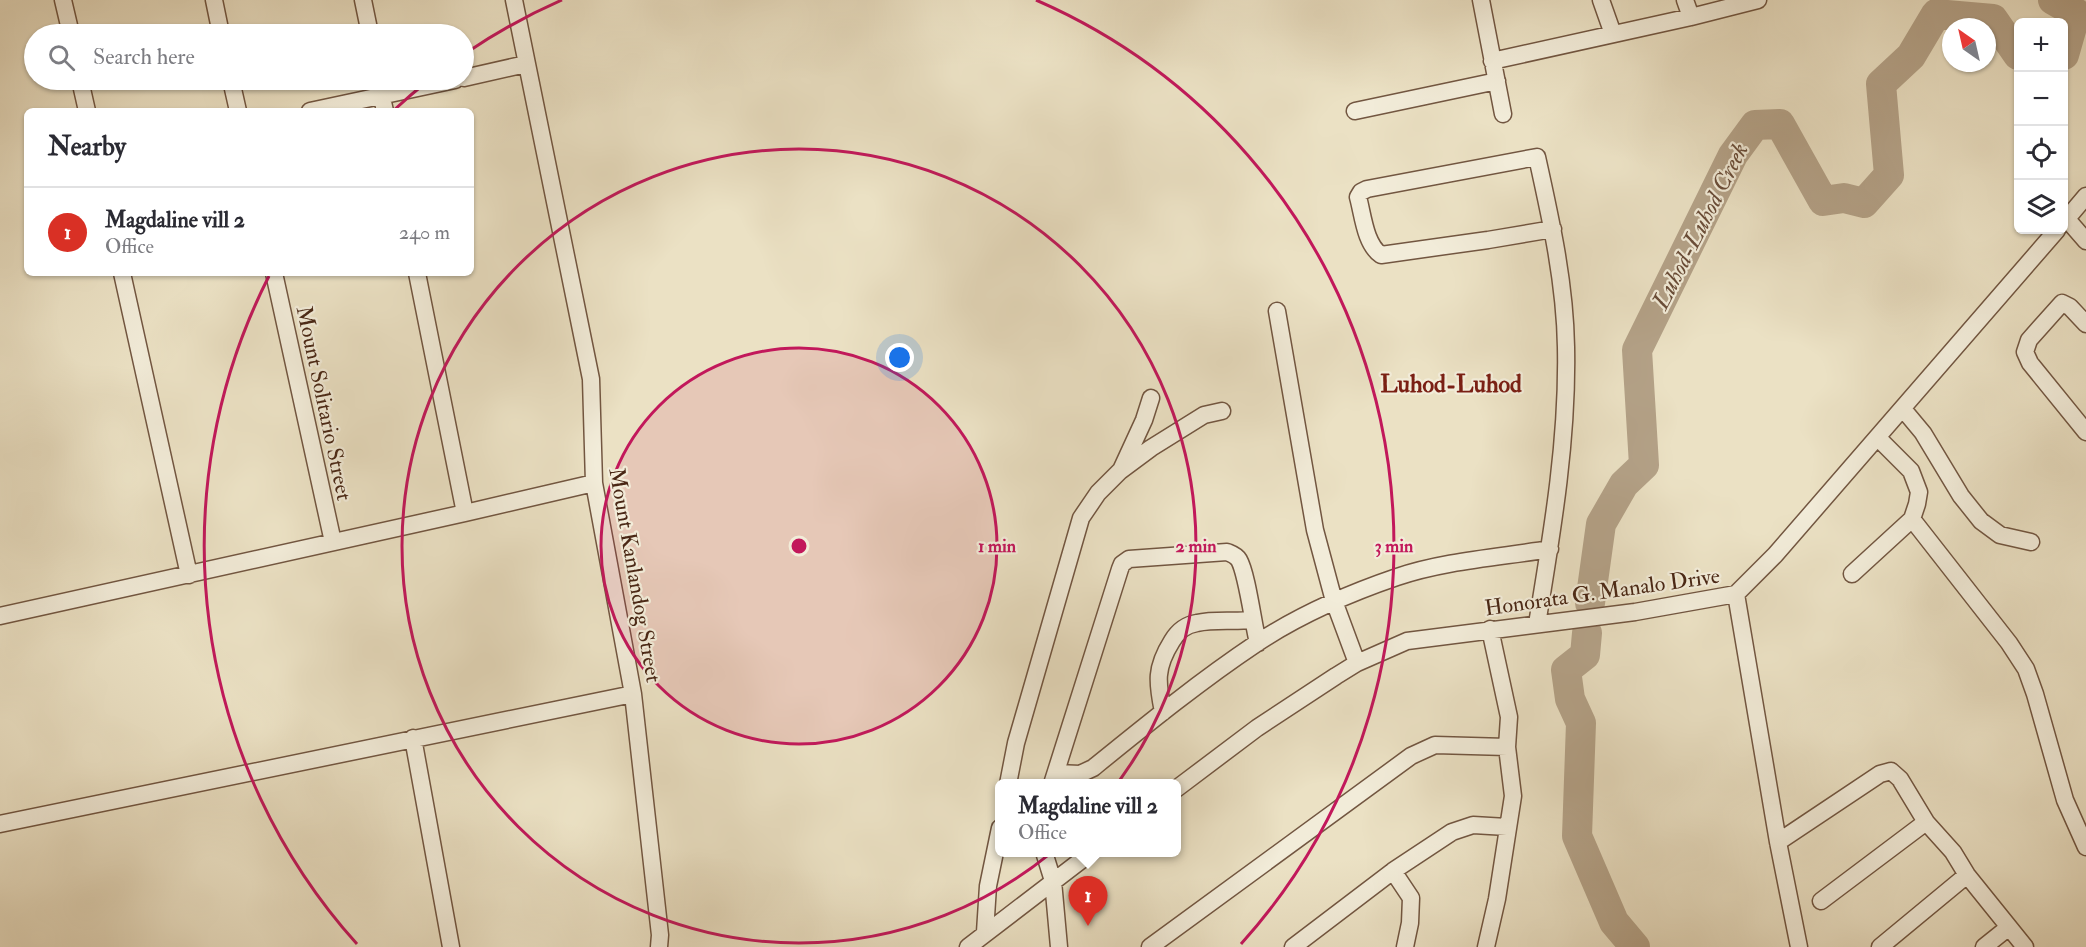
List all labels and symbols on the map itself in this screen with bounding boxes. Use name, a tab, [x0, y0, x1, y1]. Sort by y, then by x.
north arrow	[1942, 18, 1996, 72]
water label: Luhod-Luhod Creek	[1645, 138, 1756, 316]
street label: Mount Solitario Street	[290, 303, 358, 503]
your location	[885, 343, 914, 372]
district label: Luhod-Luhod	[1380, 369, 1522, 400]
street label: Mount Kanlandog Street	[602, 466, 668, 685]
text: 1 min	[978, 535, 1017, 558]
text: 2 min	[1176, 535, 1217, 558]
text: 3 min	[1375, 535, 1414, 558]
centre of rings	[789, 536, 809, 556]
street label: Honorata G. Manalo Drive	[1483, 562, 1722, 622]
pin: 1	[1068, 876, 1108, 926]

